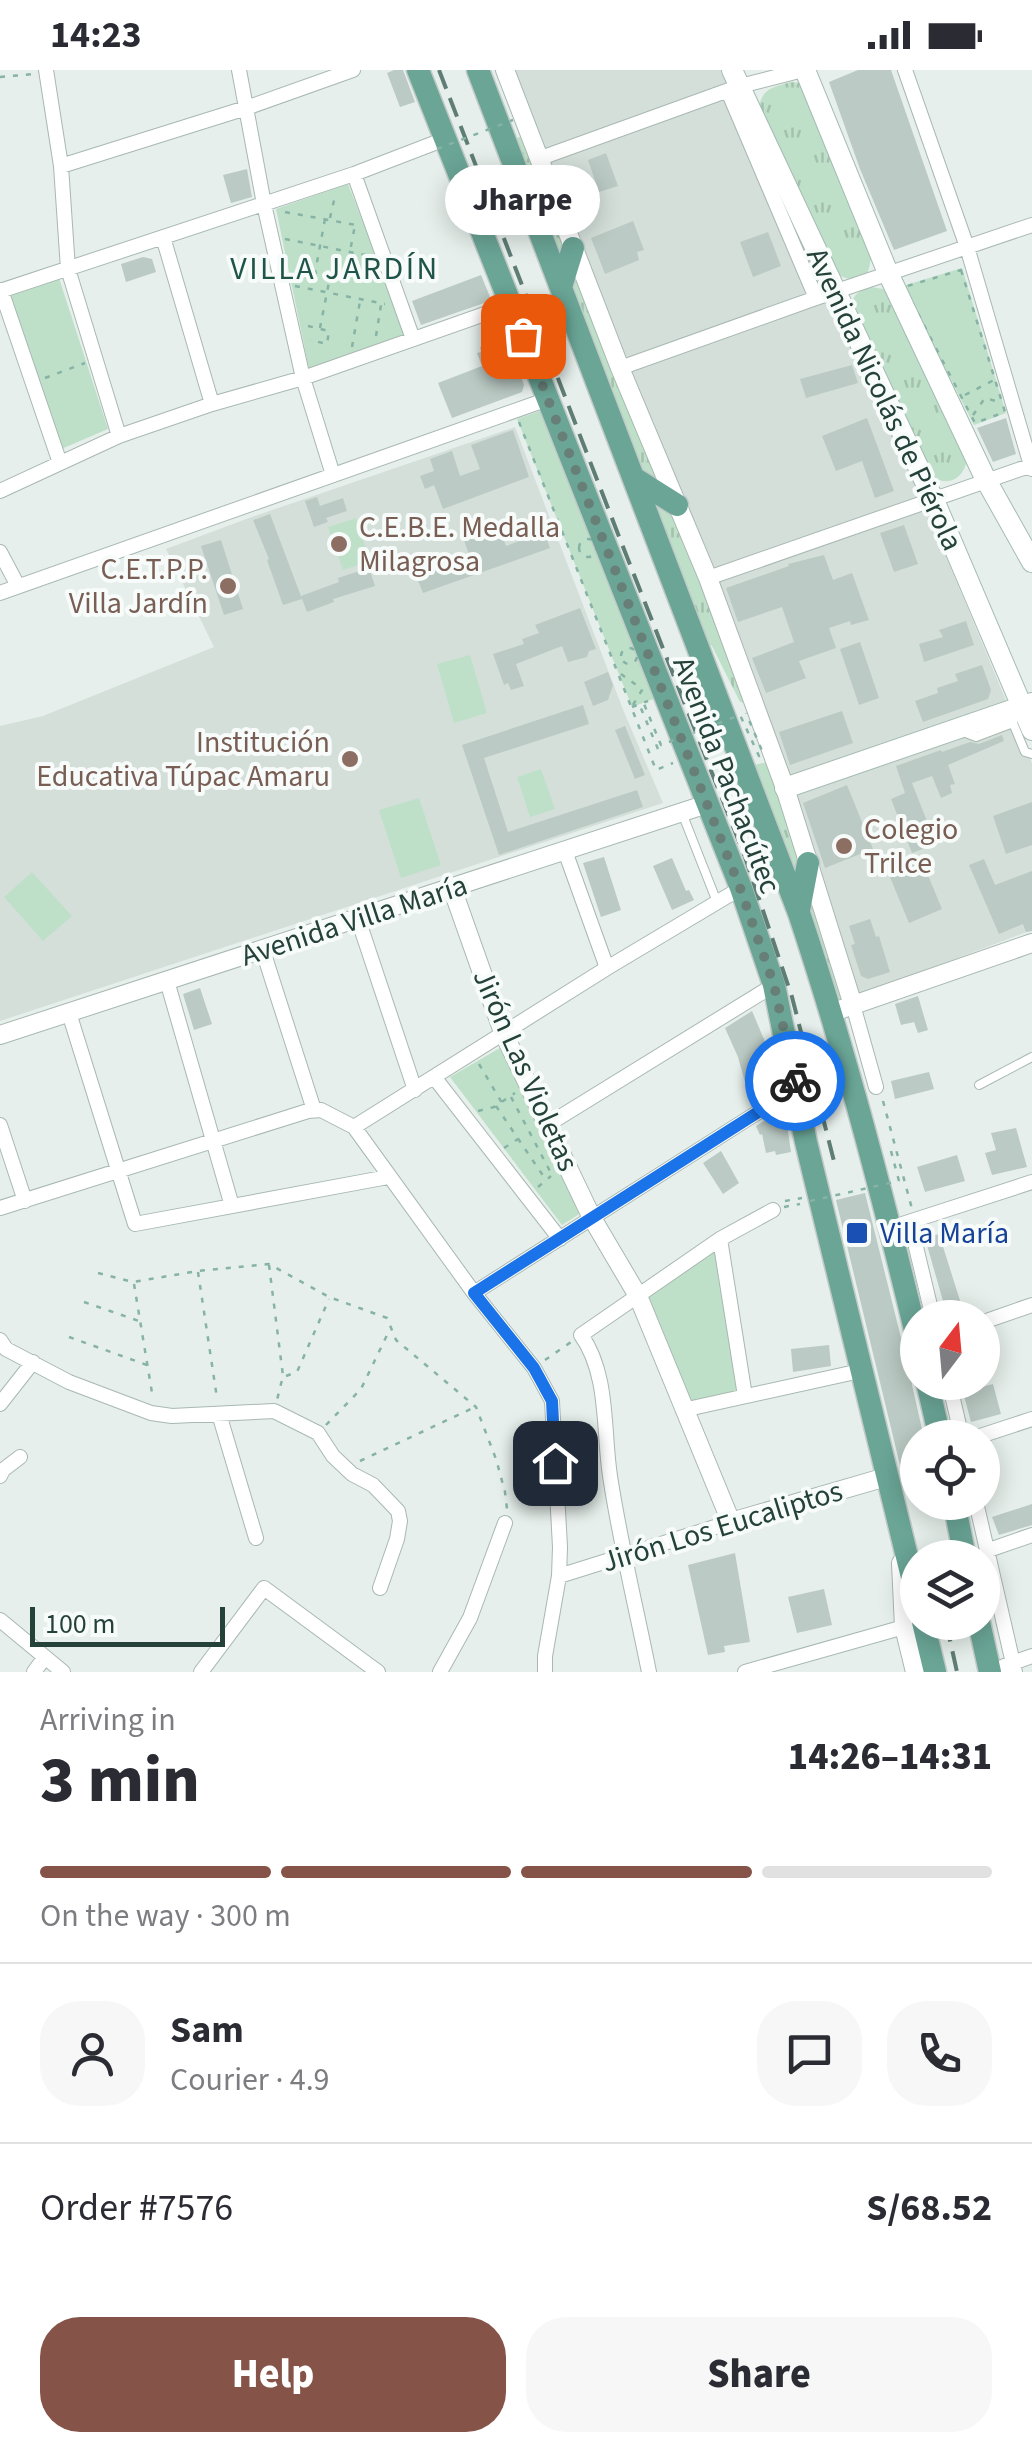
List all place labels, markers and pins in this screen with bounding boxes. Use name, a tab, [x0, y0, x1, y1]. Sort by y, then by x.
callout: Jharpe	[446, 166, 600, 236]
pin	[481, 294, 566, 379]
place label: C.E.B.E. Medalla Milagrosa	[359, 506, 560, 583]
marker: C.E.B.E. Medalla Milagrosa	[328, 533, 350, 555]
place label: C.E.T.P.P. Villa Jardín	[69, 548, 208, 625]
marker: C.E.T.P.P. Villa Jardín	[217, 575, 239, 597]
place label: Institución Educativa Túpac Amaru	[36, 721, 330, 798]
marker: Institución Educativa Túpac Amaru	[339, 748, 361, 770]
place label: Colegio Trilce	[864, 808, 958, 885]
marker: Colegio Trilce	[833, 835, 855, 857]
place label: Villa María	[880, 1212, 1009, 1255]
marker: Villa María	[844, 1220, 870, 1246]
pin	[513, 1421, 598, 1506]

